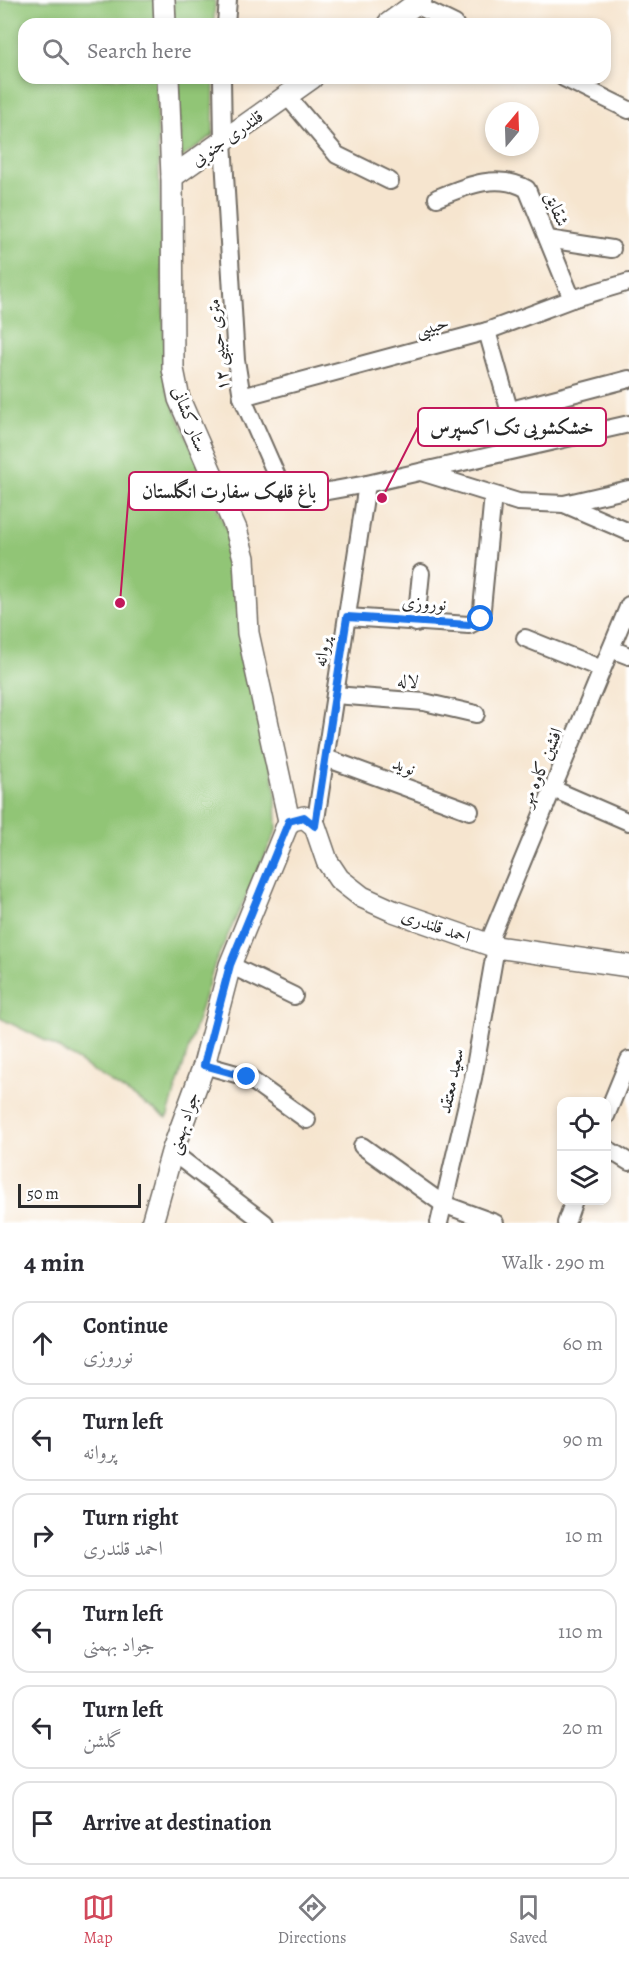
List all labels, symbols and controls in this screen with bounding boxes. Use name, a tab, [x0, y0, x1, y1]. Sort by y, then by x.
search box	[18, 18, 611, 84]
icon: search	[39, 35, 72, 68]
text: Search here	[87, 36, 192, 66]
north arrow	[485, 102, 539, 156]
street label: قلندری جنوبی	[186, 104, 269, 173]
street label: شقایق	[539, 188, 575, 230]
street label: ۱۲ متری حبیبی	[201, 297, 238, 392]
street label: حبیبی	[413, 310, 452, 345]
street label: ستار کشانی	[166, 383, 214, 455]
callout: خشکشویی تک اکسپرس	[418, 408, 606, 446]
text: خشکشویی تک اکسپرس	[430, 414, 594, 441]
callout: باغ قلهک سفارت انگلستان	[129, 472, 328, 510]
text: باغ قلهک سفارت انگلستان	[142, 478, 317, 508]
street label: نوروزی	[401, 590, 447, 616]
route start	[467, 605, 493, 631]
street label: پروانه	[308, 634, 336, 669]
street label: لاله	[396, 668, 420, 694]
street label: افشین کاوه مهر	[513, 724, 568, 812]
street label: نوید	[389, 751, 419, 781]
street label: احمد قلندری	[398, 903, 474, 949]
street label: سعید معتقد	[432, 1046, 470, 1116]
route end	[233, 1063, 259, 1089]
street label: جواد بهمنی	[161, 1089, 206, 1158]
map controls	[557, 1097, 611, 1205]
button: locate	[557, 1097, 611, 1151]
button: layers	[557, 1151, 611, 1205]
scale bar	[18, 1181, 141, 1208]
text: 50 m	[27, 1183, 59, 1205]
text: 4 min	[24, 1245, 85, 1280]
text: Walk · 290 m	[502, 1249, 605, 1276]
text: Continue	[83, 1311, 168, 1341]
icon: ahead	[26, 1327, 59, 1360]
text: 60 m	[563, 1330, 603, 1357]
text: نوروزی	[83, 1343, 133, 1370]
text: Turn left	[83, 1407, 163, 1437]
icon: left	[26, 1423, 59, 1456]
text: 90 m	[563, 1426, 603, 1453]
text: پروانه	[83, 1439, 116, 1466]
text: Turn right	[83, 1503, 179, 1533]
icon: right	[26, 1519, 59, 1552]
text: 10 m	[565, 1522, 603, 1549]
text: احمد قلندری	[83, 1535, 163, 1562]
text: Turn left	[83, 1599, 163, 1629]
icon: left	[26, 1615, 59, 1648]
text: 110 m	[558, 1618, 603, 1645]
text: جواد بهمنی	[83, 1631, 155, 1658]
text: Turn left	[83, 1695, 163, 1725]
icon: left	[26, 1711, 59, 1744]
text: 20 m	[562, 1714, 603, 1741]
text: گلشن	[83, 1727, 122, 1754]
icon: arrive	[26, 1807, 59, 1840]
text: Arrive at destination	[83, 1808, 272, 1838]
tab: Map	[82, 1891, 115, 1949]
tab: Directions	[278, 1891, 346, 1949]
tab: Saved	[509, 1891, 547, 1949]

